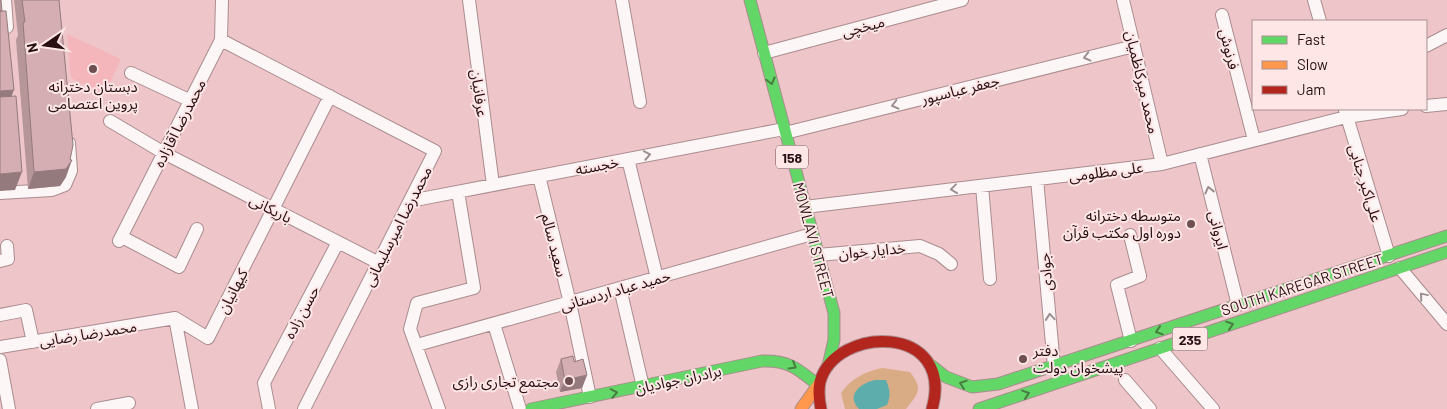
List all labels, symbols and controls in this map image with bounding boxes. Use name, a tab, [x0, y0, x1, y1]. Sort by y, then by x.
street label: میخچی	[840, 12, 887, 42]
north arrow	[20, 20, 70, 70]
legend	[1252, 20, 1427, 110]
street label: فرنوش	[1215, 27, 1244, 72]
street label: محمد میرکاظمیان	[1121, 29, 1164, 136]
text: Fast	[1297, 30, 1325, 48]
text: N	[23, 42, 41, 54]
one-way arrow	[1082, 51, 1091, 62]
text: Slow	[1297, 55, 1328, 73]
marker: دبستان دخترانه پروین اعتصامی	[87, 63, 99, 75]
street label: عرفانیان	[467, 68, 492, 119]
street label: جعفر عباسپور	[918, 71, 1002, 110]
street label: محمدرضا آقازاده	[149, 76, 210, 171]
one-way arrow	[766, 76, 776, 84]
place label: دبستان دخترانه پروین اعتصامی	[48, 77, 138, 114]
text: Jam	[1297, 80, 1326, 98]
one-way arrow	[891, 99, 900, 110]
street label: علی‌اکبر جنابی	[1345, 142, 1386, 225]
road number: 158	[776, 146, 808, 168]
one-way arrow	[643, 151, 652, 161]
street label: خجسته	[574, 152, 620, 178]
street label: علی مظلومی	[1068, 157, 1145, 186]
street label: محمدرضا امیرسلیمانی	[359, 163, 436, 290]
street label: MOWLAVI STREET	[790, 180, 838, 300]
one-way arrow	[950, 183, 958, 194]
one-way arrow	[1204, 186, 1215, 195]
street label: باریکانی	[246, 190, 295, 227]
place label: متوسطه دخترانه دوره اول مکتب قرآن	[1063, 206, 1181, 242]
street label: ایروانی	[1205, 209, 1232, 252]
street label: سعید سالم	[536, 211, 572, 279]
marker: متوسطه دخترانه دوره اول مکتب قرآن	[1185, 218, 1197, 230]
street label: خدایار خوان	[838, 238, 907, 263]
street label: SOUTH KAREGAR STREET	[1219, 249, 1385, 319]
street label: جوادی	[1034, 252, 1057, 292]
street label: کیهانیان	[213, 265, 252, 317]
street label: حمید عباد اردستانی	[558, 266, 673, 315]
street label: حسن زاده	[280, 282, 323, 342]
one-way arrow	[1420, 293, 1429, 302]
one-way arrow	[1044, 313, 1055, 321]
street label: محمدرضا رضایی	[38, 316, 138, 351]
one-way arrow	[1225, 321, 1233, 331]
one-way arrow	[1156, 325, 1164, 335]
road number: 235	[1172, 328, 1208, 350]
place label: دفتر پیشخوان دولت	[1032, 341, 1123, 378]
marker: دفتر پیشخوان دولت	[1017, 353, 1029, 365]
one-way arrow	[787, 359, 796, 369]
street label: برادران جوادیان	[633, 361, 723, 398]
place label: مجتمع تجاری رازی	[452, 372, 559, 394]
marker: مجتمع تجاری رازی	[563, 375, 575, 387]
one-way arrow	[959, 380, 968, 390]
one-way arrow	[609, 388, 618, 398]
one-way arrow	[1021, 389, 1029, 399]

